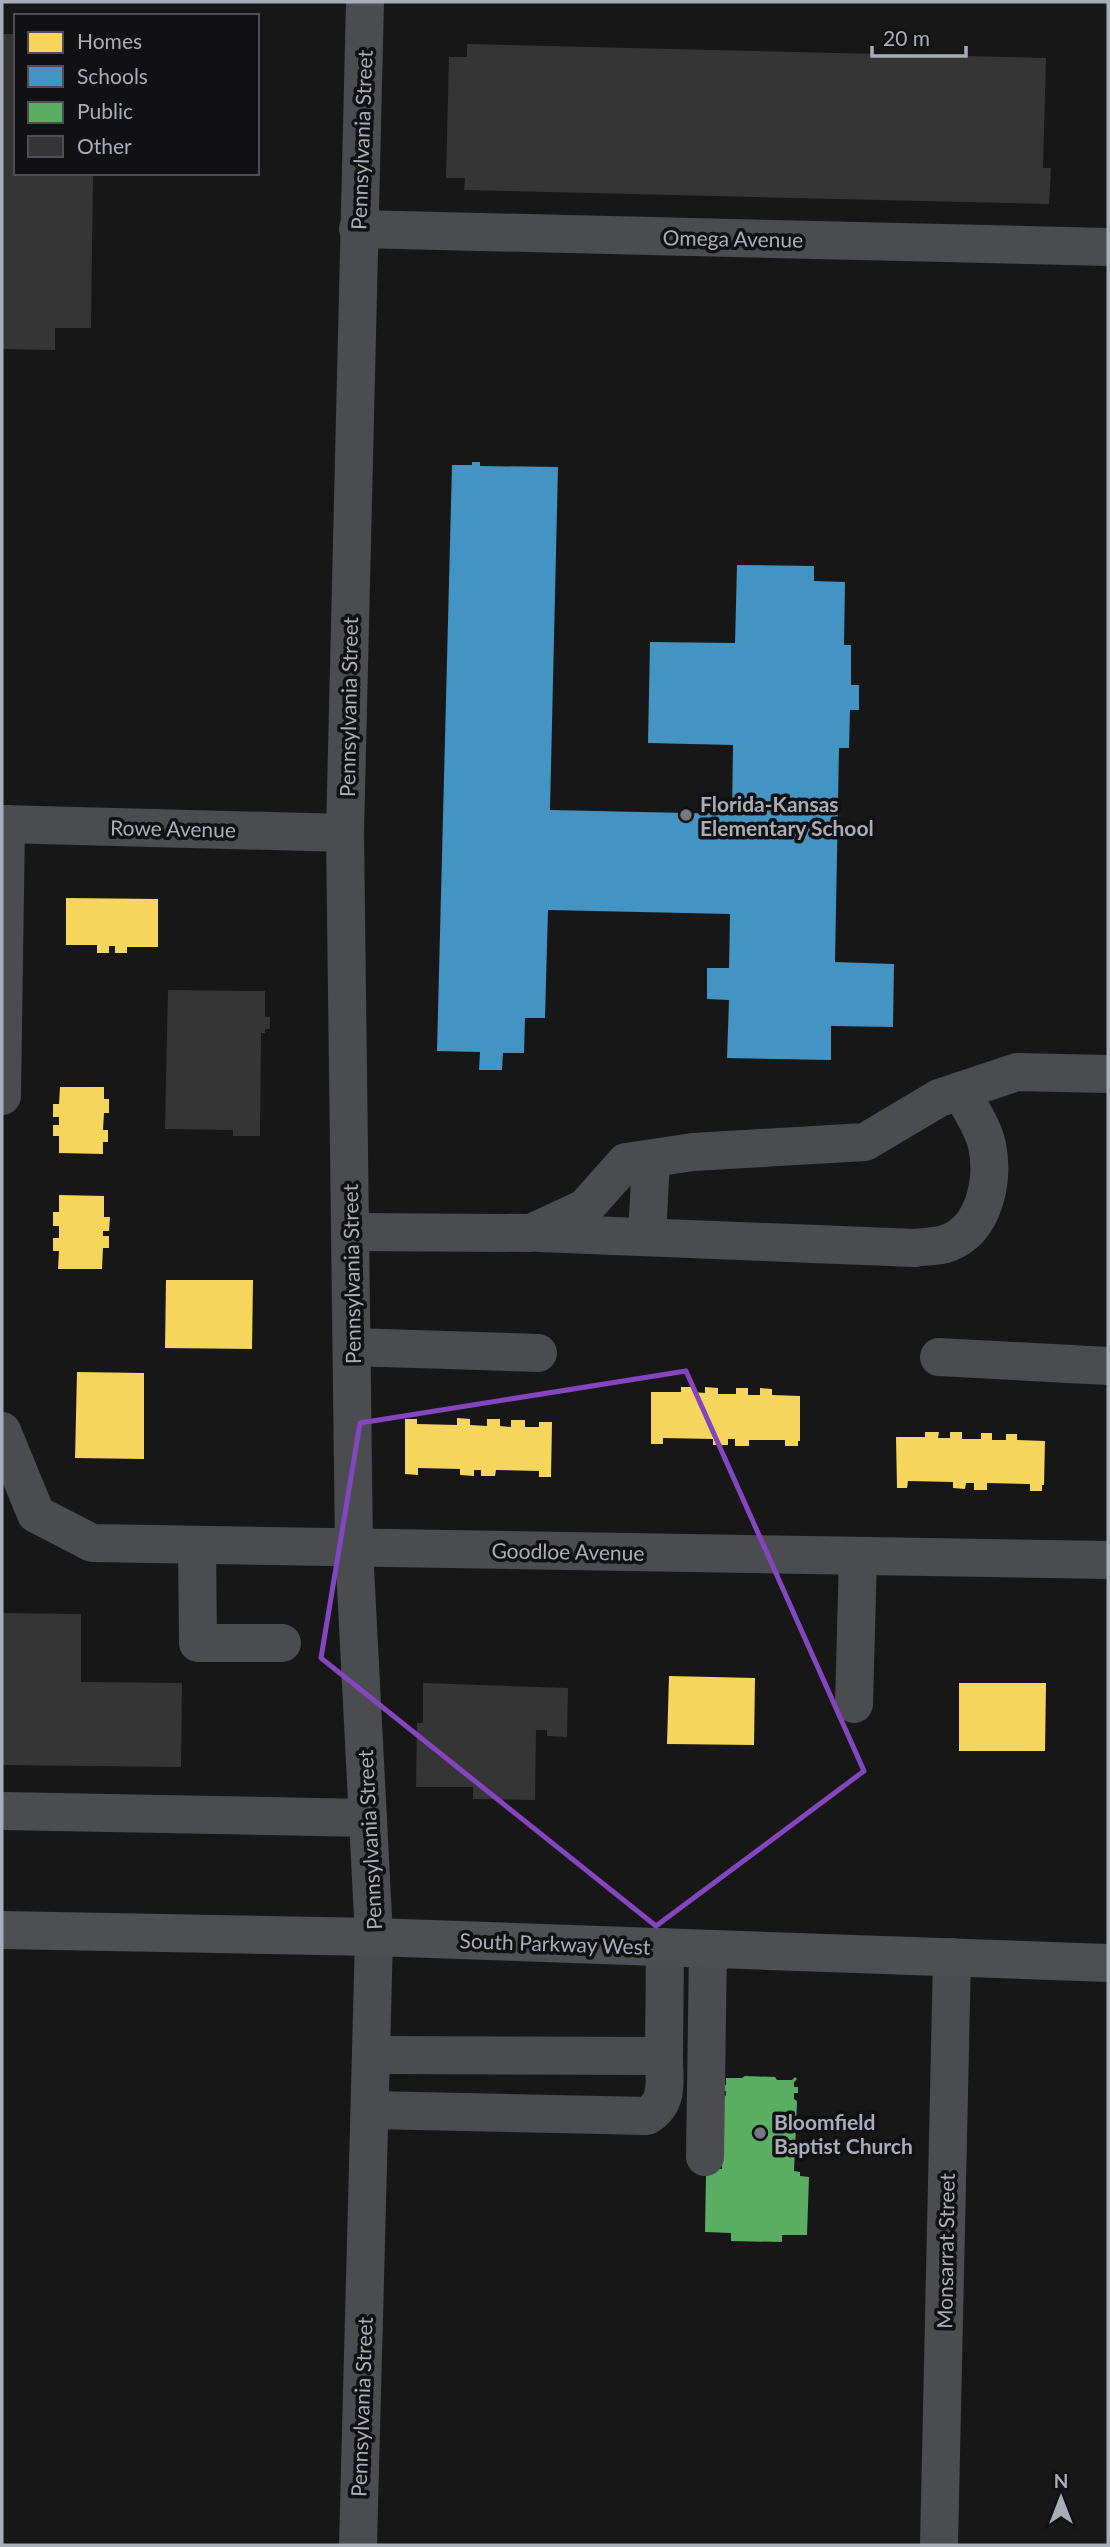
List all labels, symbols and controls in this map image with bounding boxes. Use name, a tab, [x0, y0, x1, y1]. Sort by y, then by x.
legend	[14, 14, 259, 175]
scale bar	[872, 14, 967, 58]
text: 20 m	[883, 25, 930, 50]
text: Homes	[77, 28, 142, 53]
street label: Pennsylvania Street	[345, 49, 377, 230]
text: Schools	[77, 63, 148, 88]
text: Public	[77, 98, 133, 123]
text: Other	[77, 133, 132, 158]
street label: Omega Avenue	[663, 224, 803, 252]
street label: Pennsylvania Street	[334, 616, 362, 797]
place label: Florida-Kansas Elementary School	[700, 791, 874, 840]
marker: Florida-Kansas Elementary School	[678, 807, 694, 823]
street label: Rowe Avenue	[110, 814, 236, 842]
street label: Pennsylvania Street	[337, 1183, 365, 1364]
street label: Goodloe Avenue	[491, 1537, 645, 1565]
street label: Pennsylvania Street	[352, 1749, 386, 1931]
street label: South Parkway West	[459, 1927, 651, 1959]
place label: Bloomfield Baptist Church	[774, 2109, 913, 2158]
marker: Bloomfield Baptist Church	[752, 2125, 768, 2141]
street label: Monsarrat Street	[931, 2172, 959, 2329]
street label: Pennsylvania Street	[345, 2316, 377, 2497]
north arrow	[1026, 2463, 1096, 2533]
text: N	[1054, 2469, 1068, 2492]

